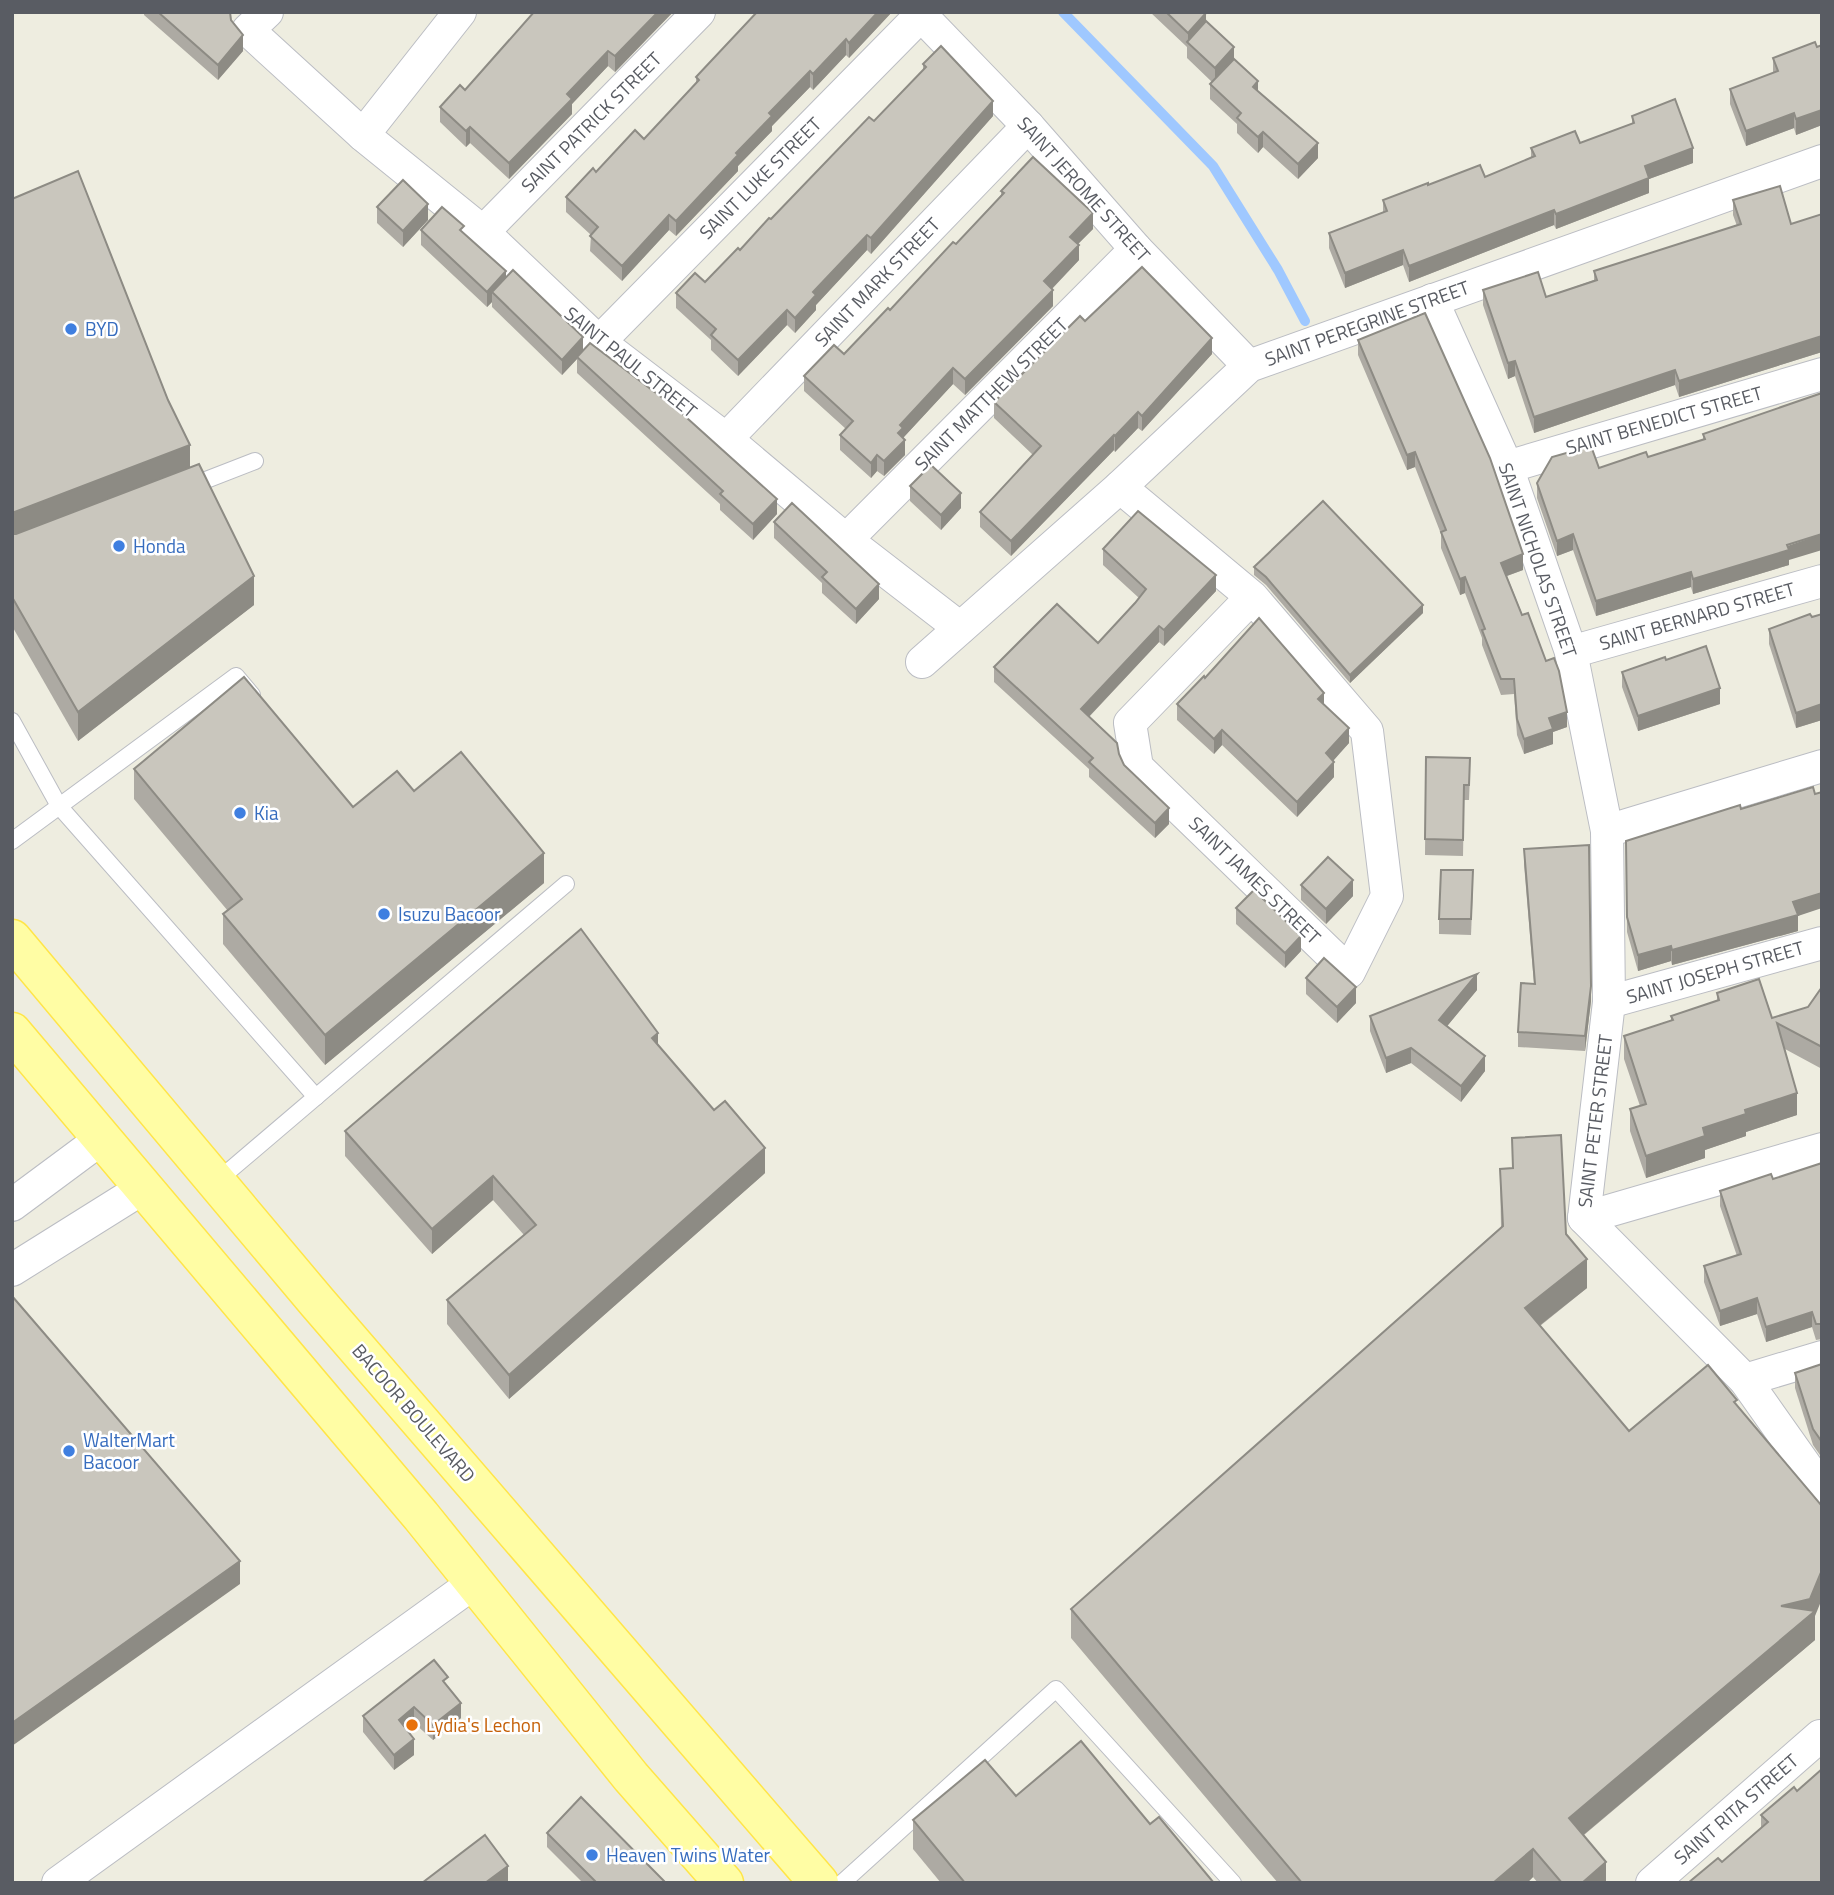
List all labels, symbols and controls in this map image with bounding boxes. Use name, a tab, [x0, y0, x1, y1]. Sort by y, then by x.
street label: SAINT PATRICK STREET	[514, 45, 668, 199]
street label: SAINT JEROME STREET	[1011, 109, 1158, 268]
street label: SAINT LUKE STREET	[692, 110, 827, 245]
street label: SAINT MARK STREET	[807, 210, 946, 353]
street label: SAINT PEREGRINE STREET	[1261, 272, 1473, 373]
street label: SAINT PAUL STREET	[559, 299, 704, 424]
street label: SAINT MATTHEW STREET	[907, 310, 1074, 477]
place label: BYD	[85, 314, 119, 343]
marker: BYD	[63, 321, 79, 337]
street label: SAINT BENEDICT STREET	[1562, 378, 1765, 461]
street label: SAINT NICHOLAS STREET	[1492, 459, 1585, 661]
place label: Honda	[133, 531, 186, 560]
marker: Honda	[111, 538, 127, 554]
street label: SAINT BERNARD STREET	[1596, 574, 1798, 657]
place label: Kia	[254, 798, 279, 827]
marker: Kia	[232, 805, 248, 821]
street label: SAINT JAMES STREET	[1183, 809, 1328, 950]
place label: Isuzu Bacoor	[398, 899, 501, 928]
marker: Isuzu Bacoor	[376, 906, 392, 922]
street label: SAINT JOSEPH STREET	[1623, 932, 1807, 1011]
street label: SAINT PETER STREET	[1569, 1033, 1620, 1209]
street label: BACOOR BOULEVARD	[346, 1337, 483, 1488]
place label: WalterMart Bacoor	[83, 1425, 175, 1476]
marker: WalterMart Bacoor	[61, 1443, 77, 1459]
place label: Lydia's Lechon	[426, 1710, 541, 1739]
marker: Lydia's Lechon	[404, 1717, 420, 1733]
street label: SAINT RITA STREET	[1667, 1746, 1804, 1871]
place label: Heaven Twins Water	[606, 1840, 771, 1869]
marker: Heaven Twins Water	[584, 1847, 600, 1863]

